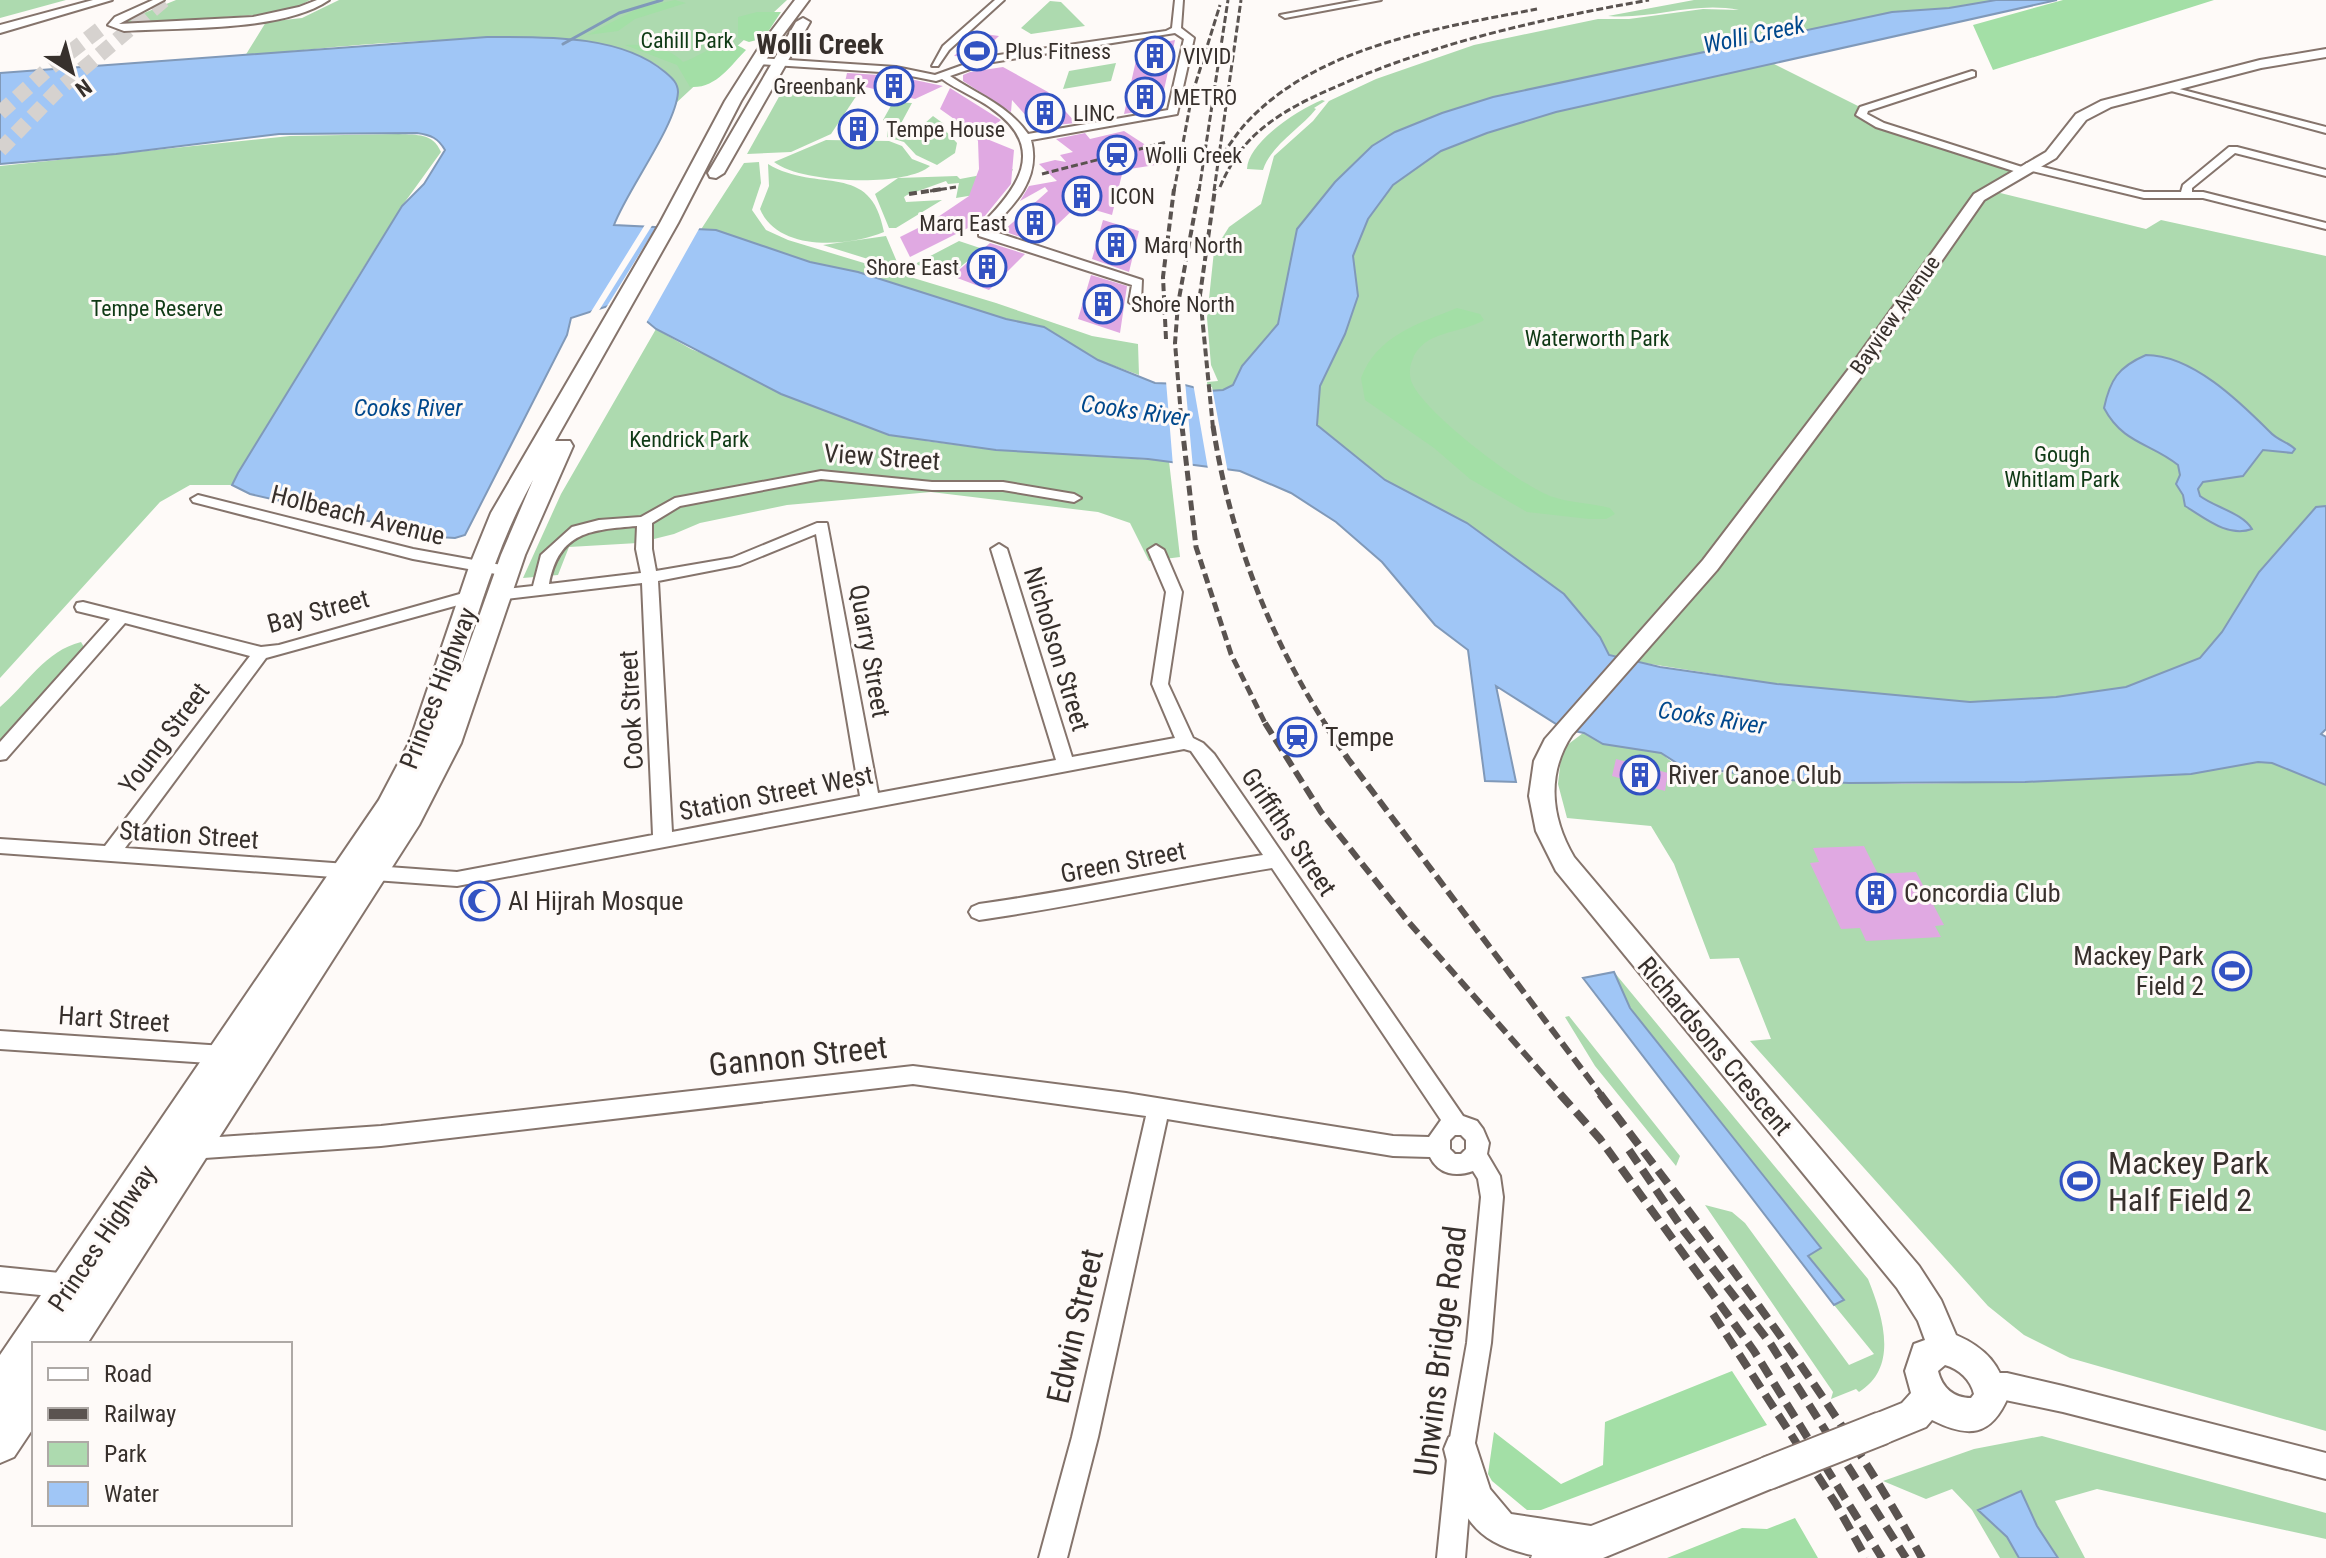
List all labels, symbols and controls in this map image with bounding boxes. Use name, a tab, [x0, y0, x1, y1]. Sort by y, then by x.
water label: Wolli Creek	[1701, 11, 1808, 59]
park label: Cahill Park	[640, 28, 734, 53]
district label: Wolli Creek	[756, 28, 884, 61]
sports icon: Plus Fitness	[956, 30, 998, 72]
north arrow	[32, 32, 112, 112]
building icon: VIVID	[1134, 35, 1176, 77]
place label: Plus Fitness	[1005, 39, 1111, 64]
place label: VIVID	[1183, 44, 1231, 69]
building icon: Greenbank	[873, 65, 915, 107]
text: N	[71, 74, 96, 102]
place label: Greenbank	[773, 74, 866, 99]
building icon: METRO	[1124, 76, 1166, 118]
place label: METRO	[1173, 85, 1237, 110]
building icon: LINC	[1024, 92, 1066, 134]
place label: LINC	[1073, 101, 1115, 126]
building icon: Tempe House	[837, 108, 879, 150]
place label: Tempe House	[886, 117, 1005, 142]
station icon: Wolli Creek	[1096, 134, 1138, 176]
place label: Wolli Creek	[1145, 143, 1242, 168]
building icon: ICON	[1061, 175, 1103, 217]
place label: ICON	[1110, 184, 1155, 209]
building icon: Marq East	[1014, 202, 1056, 244]
place label: Marq East	[919, 211, 1007, 236]
building icon: Marq North	[1095, 224, 1137, 266]
place label: Marq North	[1144, 233, 1243, 258]
building icon: Shore East	[966, 246, 1008, 288]
street label: Bayview Avenue	[1845, 251, 1945, 379]
place label: Shore East	[866, 255, 959, 280]
building icon: Shore North	[1082, 283, 1124, 325]
place label: Shore North	[1131, 292, 1235, 317]
park label: Tempe Reserve	[91, 296, 223, 321]
park label: Waterworth Park	[1525, 326, 1669, 351]
water label: Cooks River	[1079, 390, 1192, 433]
water label: Cooks River	[354, 394, 463, 422]
park label: Kendrick Park	[629, 427, 749, 452]
street label: View Street	[823, 438, 941, 476]
park label: Gough Whitlam Park	[2004, 442, 2120, 492]
street label: Holbeach Avenue	[268, 479, 448, 551]
street label: Nicholson Street	[1018, 563, 1096, 735]
street label: Quarry Street	[844, 582, 896, 720]
street label: Bay Street	[264, 583, 372, 639]
street label: Princes Highway	[393, 603, 483, 773]
street label: Cook Street	[613, 650, 649, 770]
street label: Young Street	[113, 677, 215, 799]
water label: Cooks River	[1656, 696, 1769, 740]
station icon: Tempe	[1276, 716, 1318, 758]
place label: Tempe	[1325, 722, 1394, 752]
building icon: River Canoe Club	[1619, 754, 1661, 796]
street label: Station Street West	[676, 759, 876, 827]
place label: River Canoe Club	[1668, 760, 1842, 790]
street label: Griffiths Street	[1235, 762, 1343, 902]
street label: Station Street	[118, 815, 260, 855]
street label: Green Street	[1058, 835, 1188, 889]
building icon: Concordia Club	[1855, 872, 1897, 914]
place label: Concordia Club	[1904, 878, 2061, 908]
mosque icon: Al Hijrah Mosque	[459, 880, 501, 922]
place label: Al Hijrah Mosque	[508, 886, 684, 916]
place label: Mackey Park Field 2	[2073, 941, 2204, 1001]
sports icon: Mackey Park Field 2	[2211, 950, 2253, 992]
street label: Richardsons Crescent	[1632, 951, 1798, 1141]
street label: Hart Street	[57, 1000, 171, 1038]
street label: Gannon Street	[707, 1028, 889, 1084]
place label: Mackey Park Half Field 2	[2108, 1144, 2270, 1219]
street label: Princes Highway	[42, 1159, 162, 1317]
sports icon: Mackey Park Half Field 2	[2059, 1160, 2101, 1202]
street label: Unwins Bridge Road	[1406, 1224, 1474, 1478]
street label: Edwin Street	[1039, 1245, 1111, 1407]
legend	[32, 1342, 292, 1526]
text: Road	[104, 1360, 152, 1388]
text: Railway	[104, 1400, 176, 1428]
text: Park	[104, 1440, 147, 1468]
text: Water	[104, 1480, 159, 1508]

